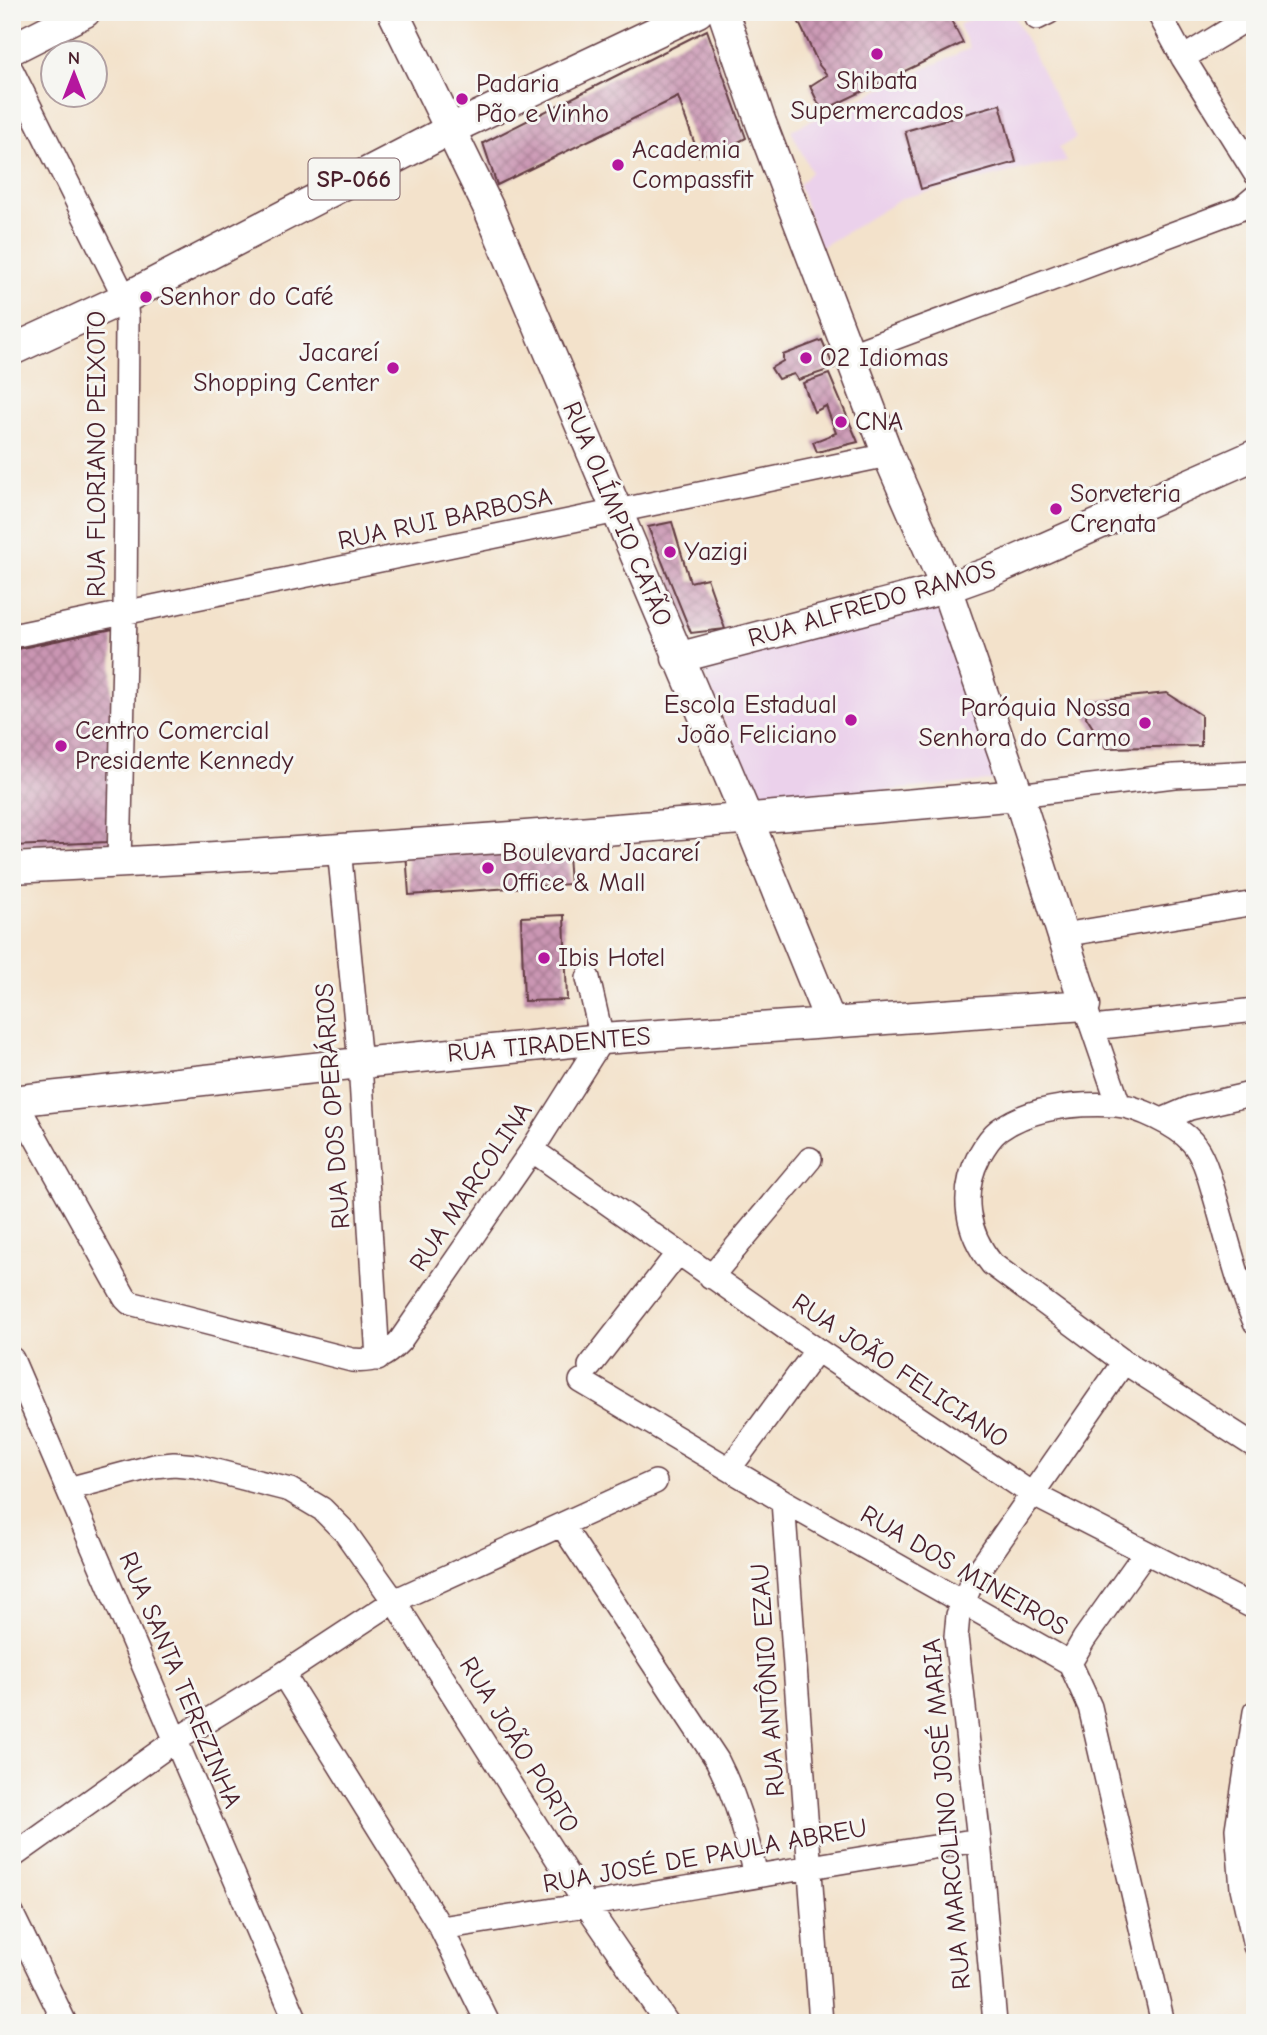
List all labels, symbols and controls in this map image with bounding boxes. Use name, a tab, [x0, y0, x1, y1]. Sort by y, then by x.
north arrow	[38, 38, 108, 108]
marker: Shibata Supermercados	[869, 46, 885, 62]
text: N	[68, 47, 80, 69]
place label: Shibata Supermercados	[791, 66, 963, 126]
place label: Padaria Pão e Vinho	[476, 69, 609, 129]
marker: Padaria Pão e Vinho	[454, 91, 470, 107]
place label: Academia Compassfit	[632, 135, 754, 195]
marker: Academia Compassfit	[610, 157, 626, 173]
road number: SP-066	[308, 159, 400, 200]
place label: Senhor do Café	[160, 282, 334, 312]
marker: Senhor do Café	[138, 289, 154, 305]
street label: RUA FLORIANO PEIXOTO	[82, 311, 112, 597]
place label: Jacareí Shopping Center	[193, 338, 380, 398]
place label: O2 Idiomas	[820, 343, 948, 373]
marker: O2 Idiomas	[798, 350, 814, 366]
marker: Jacareí Shopping Center	[385, 360, 401, 376]
street label: RUA OLÍMPIO CATÃO	[556, 397, 679, 631]
place label: CNA	[855, 407, 903, 437]
marker: CNA	[833, 414, 849, 430]
place label: Sorveteria Crenata	[1070, 479, 1181, 539]
street label: RUA RUI BARBOSA	[335, 482, 555, 556]
marker: Sorveteria Crenata	[1048, 501, 1064, 517]
place label: Yazigi	[684, 537, 748, 567]
marker: Yazigi	[662, 544, 678, 560]
street label: RUA ALFREDO RAMOS	[745, 554, 999, 654]
place label: Escola Estadual João Feliciano	[664, 690, 837, 750]
place label: Paróquia Nossa Senhora do Carmo	[918, 693, 1131, 753]
marker: Escola Estadual João Feliciano	[843, 712, 859, 728]
marker: Paróquia Nossa Senhora do Carmo	[1137, 715, 1153, 731]
place label: Centro Comercial Presidente Kennedy	[75, 716, 294, 776]
marker: Centro Comercial Presidente Kennedy	[53, 738, 69, 754]
place label: Boulevard Jacareí Office & Mall	[502, 838, 701, 898]
marker: Boulevard Jacareí Office & Mall	[480, 860, 496, 876]
place label: Ibis Hotel	[558, 943, 665, 973]
marker: Ibis Hotel	[536, 950, 552, 966]
street label: RUA DOS OPERÁRIOS	[308, 982, 357, 1230]
street label: RUA TIRADENTES	[446, 1021, 652, 1069]
street label: RUA MARCOLINA	[403, 1097, 539, 1277]
street label: RUA JOÃO FELICIANO	[786, 1287, 1014, 1454]
street label: RUA DOS MINEIROS	[855, 1499, 1073, 1643]
street label: RUA SANTA TEREZINHA	[112, 1547, 248, 1813]
street label: RUA ANTÔNIO EZAU	[744, 1562, 791, 1798]
street label: RUA MARCOLINO JOSÉ MARIA	[916, 1637, 977, 1991]
street label: RUA JOÃO PORTO	[453, 1651, 586, 1838]
street label: RUA JOSÉ DE PAULA ABREU	[540, 1812, 869, 1899]

